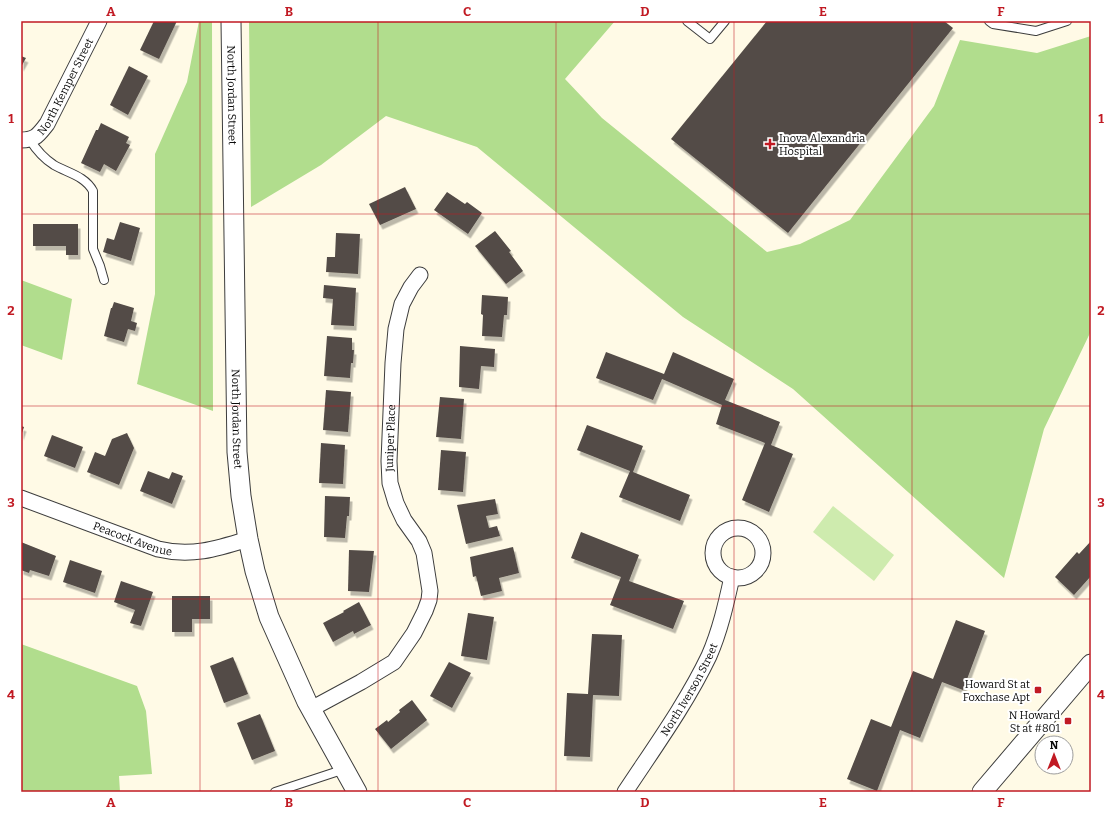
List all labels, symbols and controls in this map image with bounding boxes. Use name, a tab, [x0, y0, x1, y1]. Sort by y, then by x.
text: A	[106, 4, 116, 19]
text: B	[285, 4, 293, 19]
text: C	[463, 4, 471, 19]
text: D	[640, 4, 650, 19]
text: E	[819, 4, 827, 19]
text: F	[997, 4, 1005, 19]
street label: North Kemper Street	[34, 36, 96, 137]
street label: North Jordan Street	[225, 45, 239, 145]
text: 1	[8, 111, 14, 126]
text: 1	[1098, 111, 1104, 126]
place label: Inova Alexandria Hospital	[779, 132, 865, 158]
marker: Inova Alexandria Hospital	[764, 138, 776, 150]
text: 2	[7, 303, 15, 318]
text: 2	[1097, 303, 1105, 318]
street label: North Jordan Street	[229, 369, 245, 469]
street label: Juniper Place	[382, 404, 398, 473]
text: 3	[7, 495, 15, 510]
text: 3	[1097, 495, 1105, 510]
street label: Peacock Avenue	[91, 519, 173, 558]
street label: North Iverson Street	[658, 641, 720, 738]
place label: Howard St at Foxchase Apt	[963, 678, 1030, 704]
marker: Howard St at Foxchase Apt	[1033, 685, 1043, 695]
text: 4	[7, 687, 15, 702]
text: 4	[1097, 687, 1105, 702]
place label: N Howard St at #801	[1009, 709, 1061, 735]
marker: N Howard St at #801	[1063, 716, 1073, 726]
north arrow	[1034, 735, 1074, 775]
text: N	[1050, 739, 1059, 752]
text: A	[106, 795, 116, 810]
text: B	[285, 795, 293, 810]
text: C	[463, 795, 471, 810]
text: D	[640, 795, 650, 810]
text: E	[819, 795, 827, 810]
text: F	[997, 795, 1005, 810]

